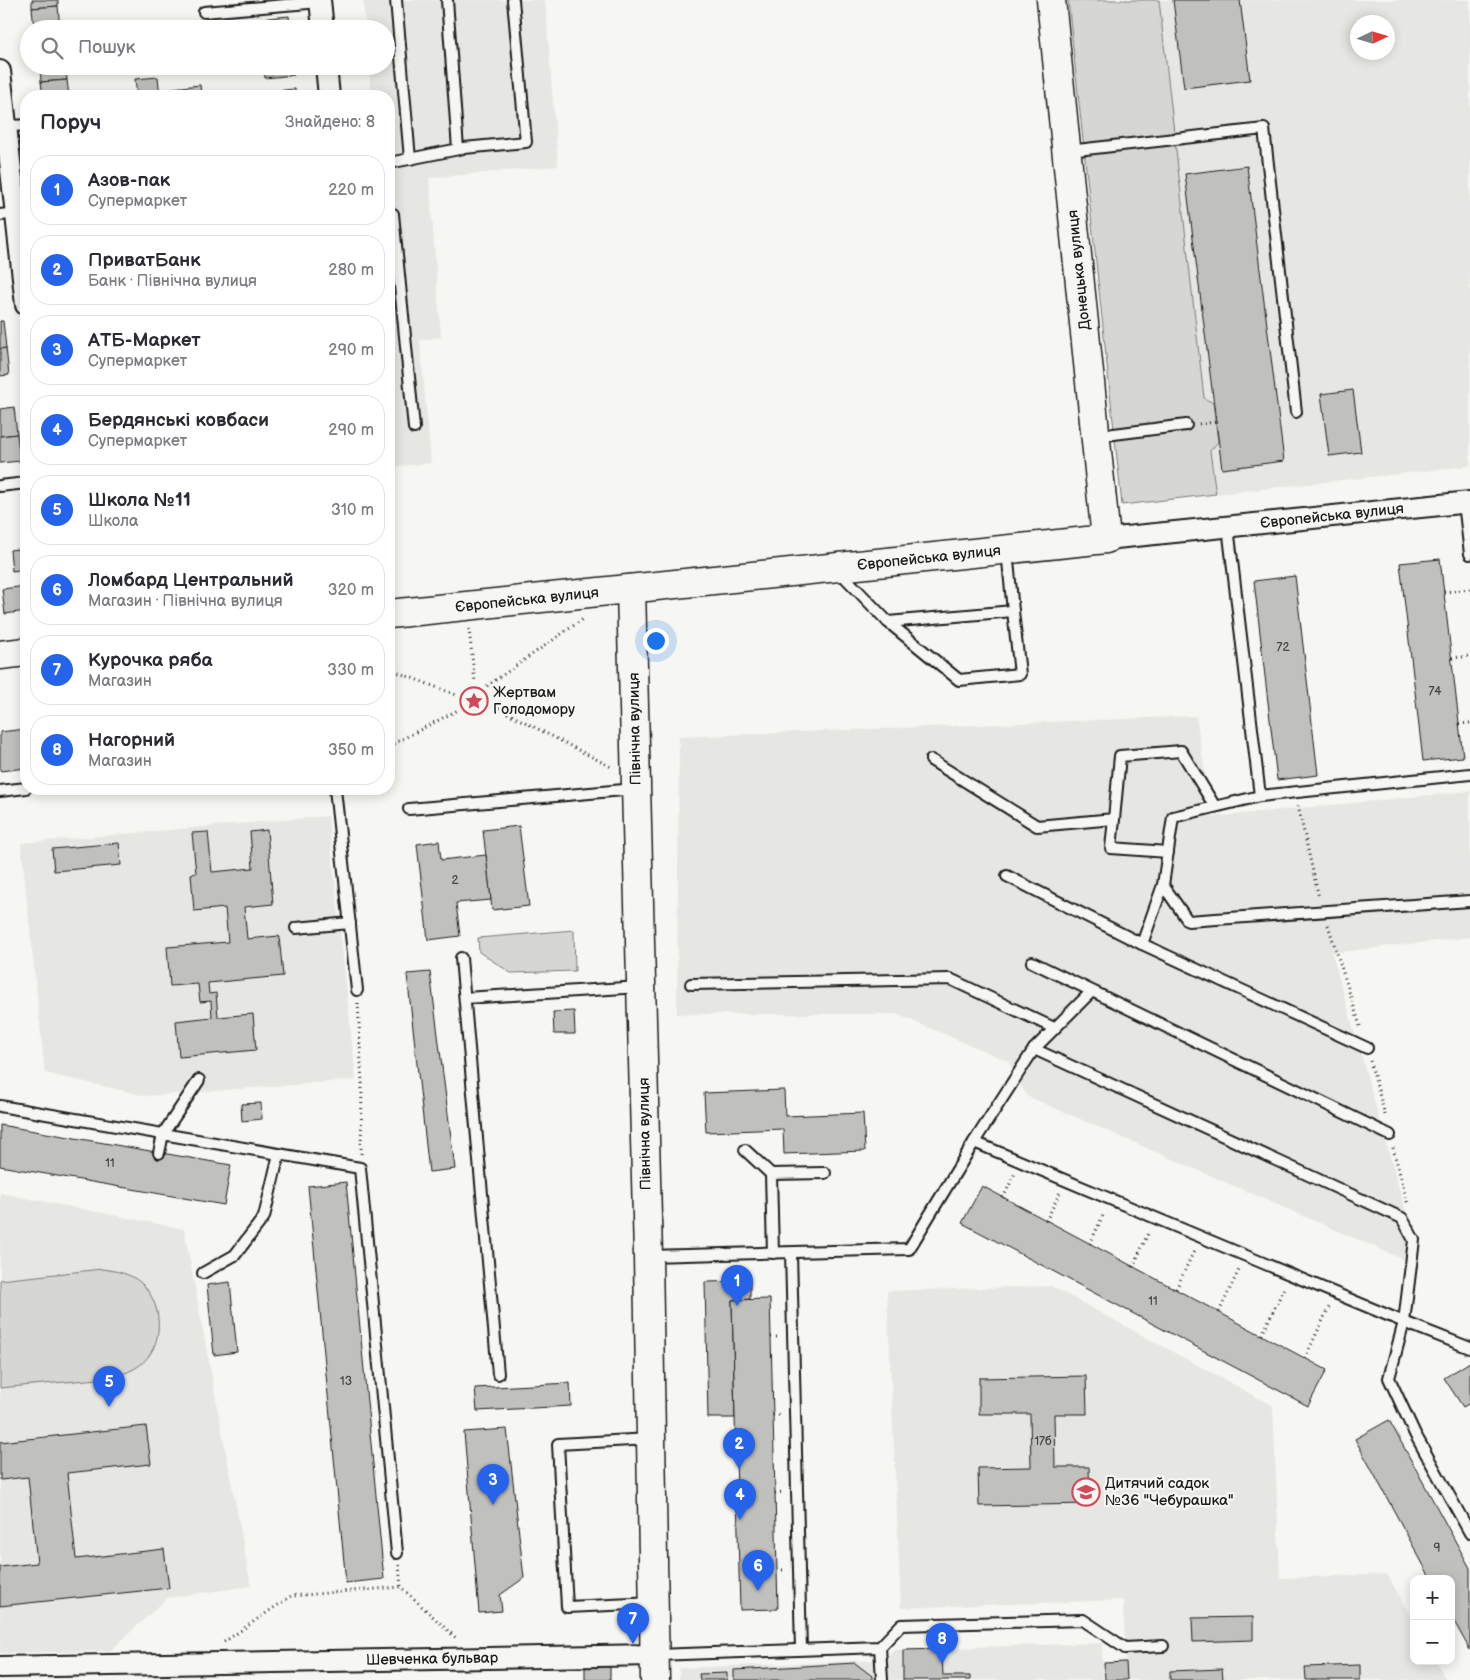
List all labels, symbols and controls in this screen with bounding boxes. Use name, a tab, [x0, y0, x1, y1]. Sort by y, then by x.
north arrow	[1350, 15, 1395, 60]
search box	[20, 20, 395, 75]
icon: search	[38, 34, 66, 62]
text: Пошук	[78, 36, 136, 59]
text: Поруч	[40, 110, 101, 135]
text: Знайдено: 8	[285, 113, 375, 132]
text: Азов-пак	[88, 169, 170, 192]
text: 1	[54, 181, 60, 200]
text: 220 m	[328, 181, 374, 200]
text: Супермаркет	[88, 192, 187, 211]
street label: Донецька вулиця	[1063, 209, 1095, 331]
text: ПриватБанк	[88, 249, 200, 272]
text: 2	[52, 261, 62, 280]
text: 280 m	[328, 261, 374, 280]
text: Банк · Північна вулиця	[88, 272, 257, 291]
text: АТБ-Маркет	[88, 329, 201, 352]
text: 3	[52, 341, 62, 360]
text: 290 m	[328, 341, 374, 360]
text: Супермаркет	[88, 352, 187, 371]
text: Бердянські ковбаси	[88, 409, 269, 432]
text: 4	[52, 421, 62, 440]
text: 290 m	[328, 421, 374, 440]
text: Супермаркет	[88, 432, 187, 451]
text: Школа №11	[88, 489, 191, 512]
street label: Європейська вулиця	[1259, 499, 1405, 533]
text: 5	[52, 501, 62, 520]
text: 310 m	[331, 501, 374, 520]
text: Школа	[88, 512, 138, 531]
street label: Європейська вулиця	[856, 541, 1002, 575]
text: Ломбард Центральний	[88, 569, 293, 592]
text: 6	[52, 581, 62, 600]
text: 320 m	[328, 581, 374, 600]
street label: Європейська вулиця	[454, 583, 600, 617]
text: Магазин · Північна вулиця	[88, 592, 283, 611]
your location	[643, 628, 669, 654]
house number: 72	[1277, 640, 1289, 655]
text: Курочка ряба	[88, 649, 213, 672]
text: 7	[53, 661, 61, 680]
text: 330 m	[327, 661, 374, 680]
text: Магазин	[88, 672, 152, 691]
street label: Північна вулиця	[625, 672, 645, 786]
place label: Жертвам Голодомору	[493, 683, 575, 719]
house number: 74	[1428, 684, 1442, 699]
place icon: Жертвам Голодомору	[459, 686, 489, 716]
text: Нагорний	[88, 729, 175, 752]
text: 8	[52, 741, 62, 760]
text: 350 m	[328, 741, 374, 760]
text: Магазин	[88, 752, 152, 771]
house number: 2	[451, 873, 459, 888]
street label: Північна вулиця	[635, 1077, 655, 1191]
house number: 11	[105, 1156, 115, 1171]
pin: 1	[721, 1265, 753, 1306]
house number: 11	[1148, 1294, 1158, 1309]
pin: 5	[93, 1366, 125, 1407]
house number: 13	[340, 1374, 352, 1389]
pin: 2	[723, 1428, 755, 1469]
house number: 17б	[1034, 1434, 1052, 1449]
pin: 3	[477, 1464, 509, 1505]
place label: Дитячий садок №36 "Чебурашка"	[1105, 1474, 1234, 1510]
school or university icon: Дитячий садок №36 "Чебурашка"	[1071, 1477, 1101, 1507]
pin: 4	[724, 1479, 756, 1520]
house number: 9	[1434, 1541, 1441, 1556]
pin: 6	[742, 1550, 774, 1591]
map controls	[1410, 1575, 1455, 1665]
button: +	[1410, 1575, 1455, 1620]
pin: 7	[617, 1603, 649, 1644]
button: −	[1410, 1620, 1455, 1665]
pin: 8	[926, 1623, 958, 1664]
street label: Шевченка бульвар	[366, 1648, 499, 1670]

